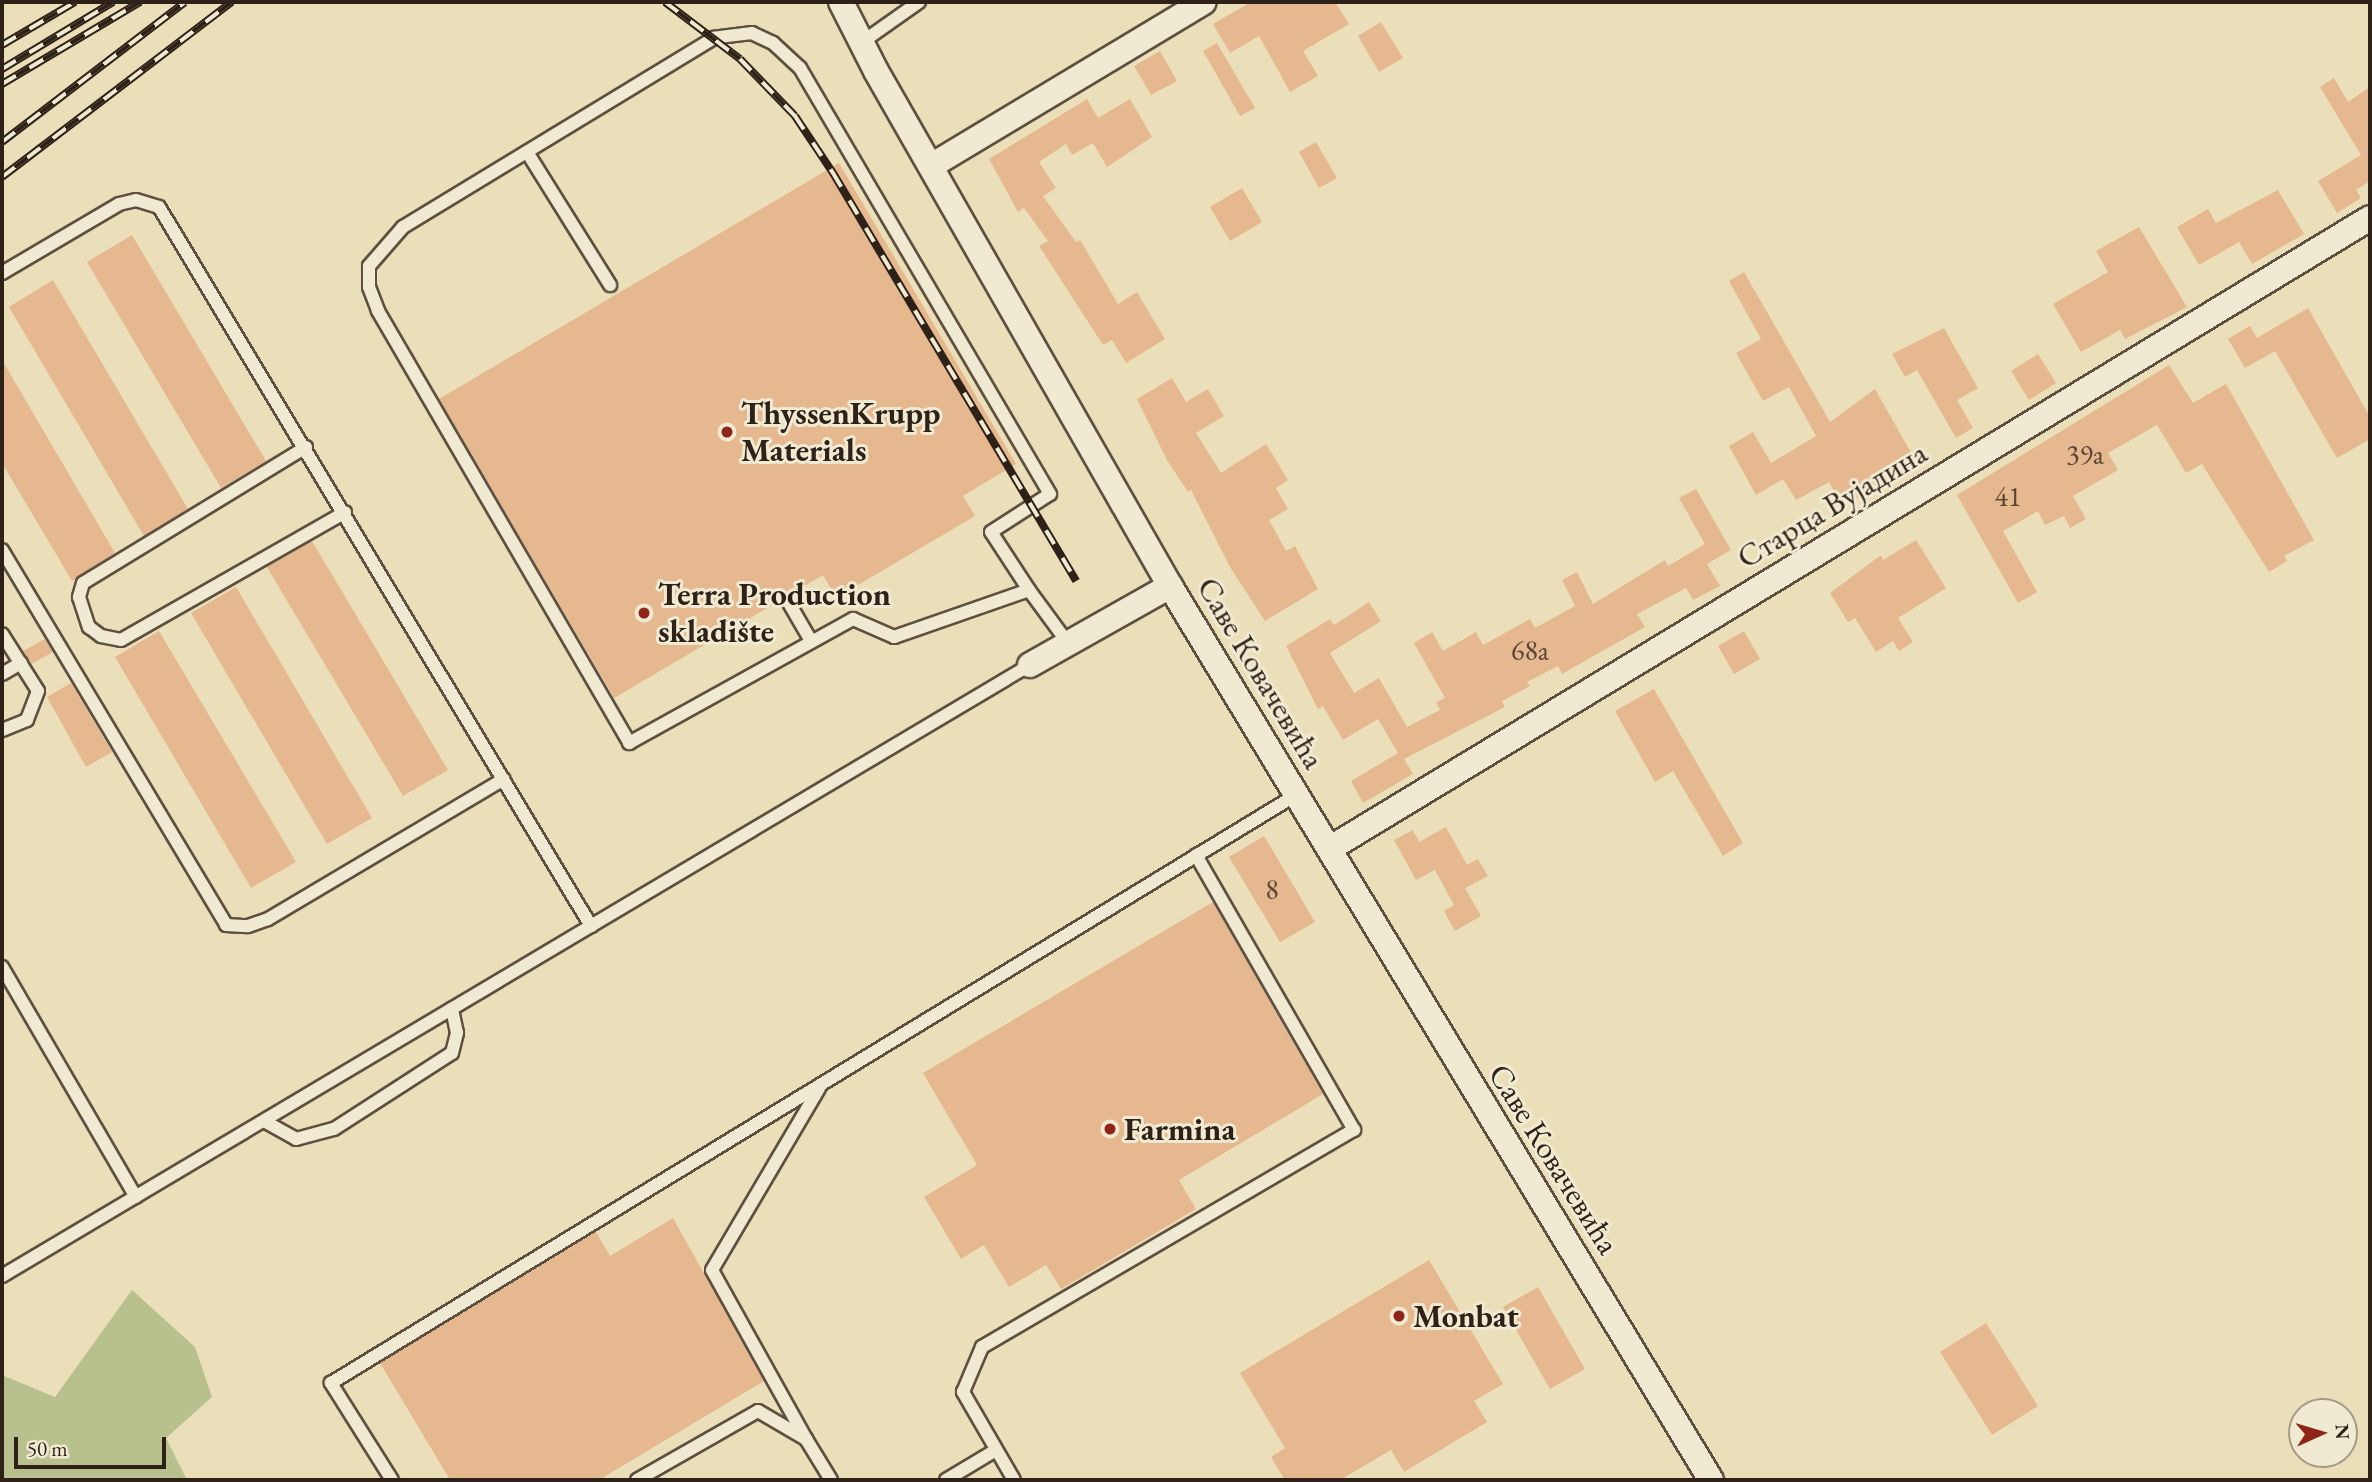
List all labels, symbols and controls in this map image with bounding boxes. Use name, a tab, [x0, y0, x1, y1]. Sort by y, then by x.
place label: ThyssenKrupp Materials	[741, 395, 940, 470]
marker: ThyssenKrupp Materials	[719, 424, 735, 440]
street label: Старца Вујадина	[1730, 433, 1934, 577]
house number: 39a	[2066, 437, 2104, 471]
house number: 41	[1995, 479, 2021, 513]
street label: Саве Ковачевића	[1189, 570, 1333, 776]
place label: Terra Production skladište	[658, 576, 891, 651]
marker: Terra Production skladište	[636, 605, 652, 621]
house number: 68a	[1511, 633, 1549, 667]
house number: 8	[1265, 872, 1279, 906]
street label: Саве Ковачевића	[1480, 1057, 1628, 1261]
place label: Farmina	[1124, 1110, 1235, 1148]
marker: Farmina	[1102, 1121, 1118, 1137]
place label: Monbat	[1413, 1297, 1519, 1335]
marker: Monbat	[1391, 1308, 1407, 1324]
north arrow	[2288, 1398, 2358, 1468]
scale bar	[18, 1422, 170, 1466]
text: N	[2329, 1423, 2355, 1440]
text: 50 m	[27, 1435, 68, 1462]

